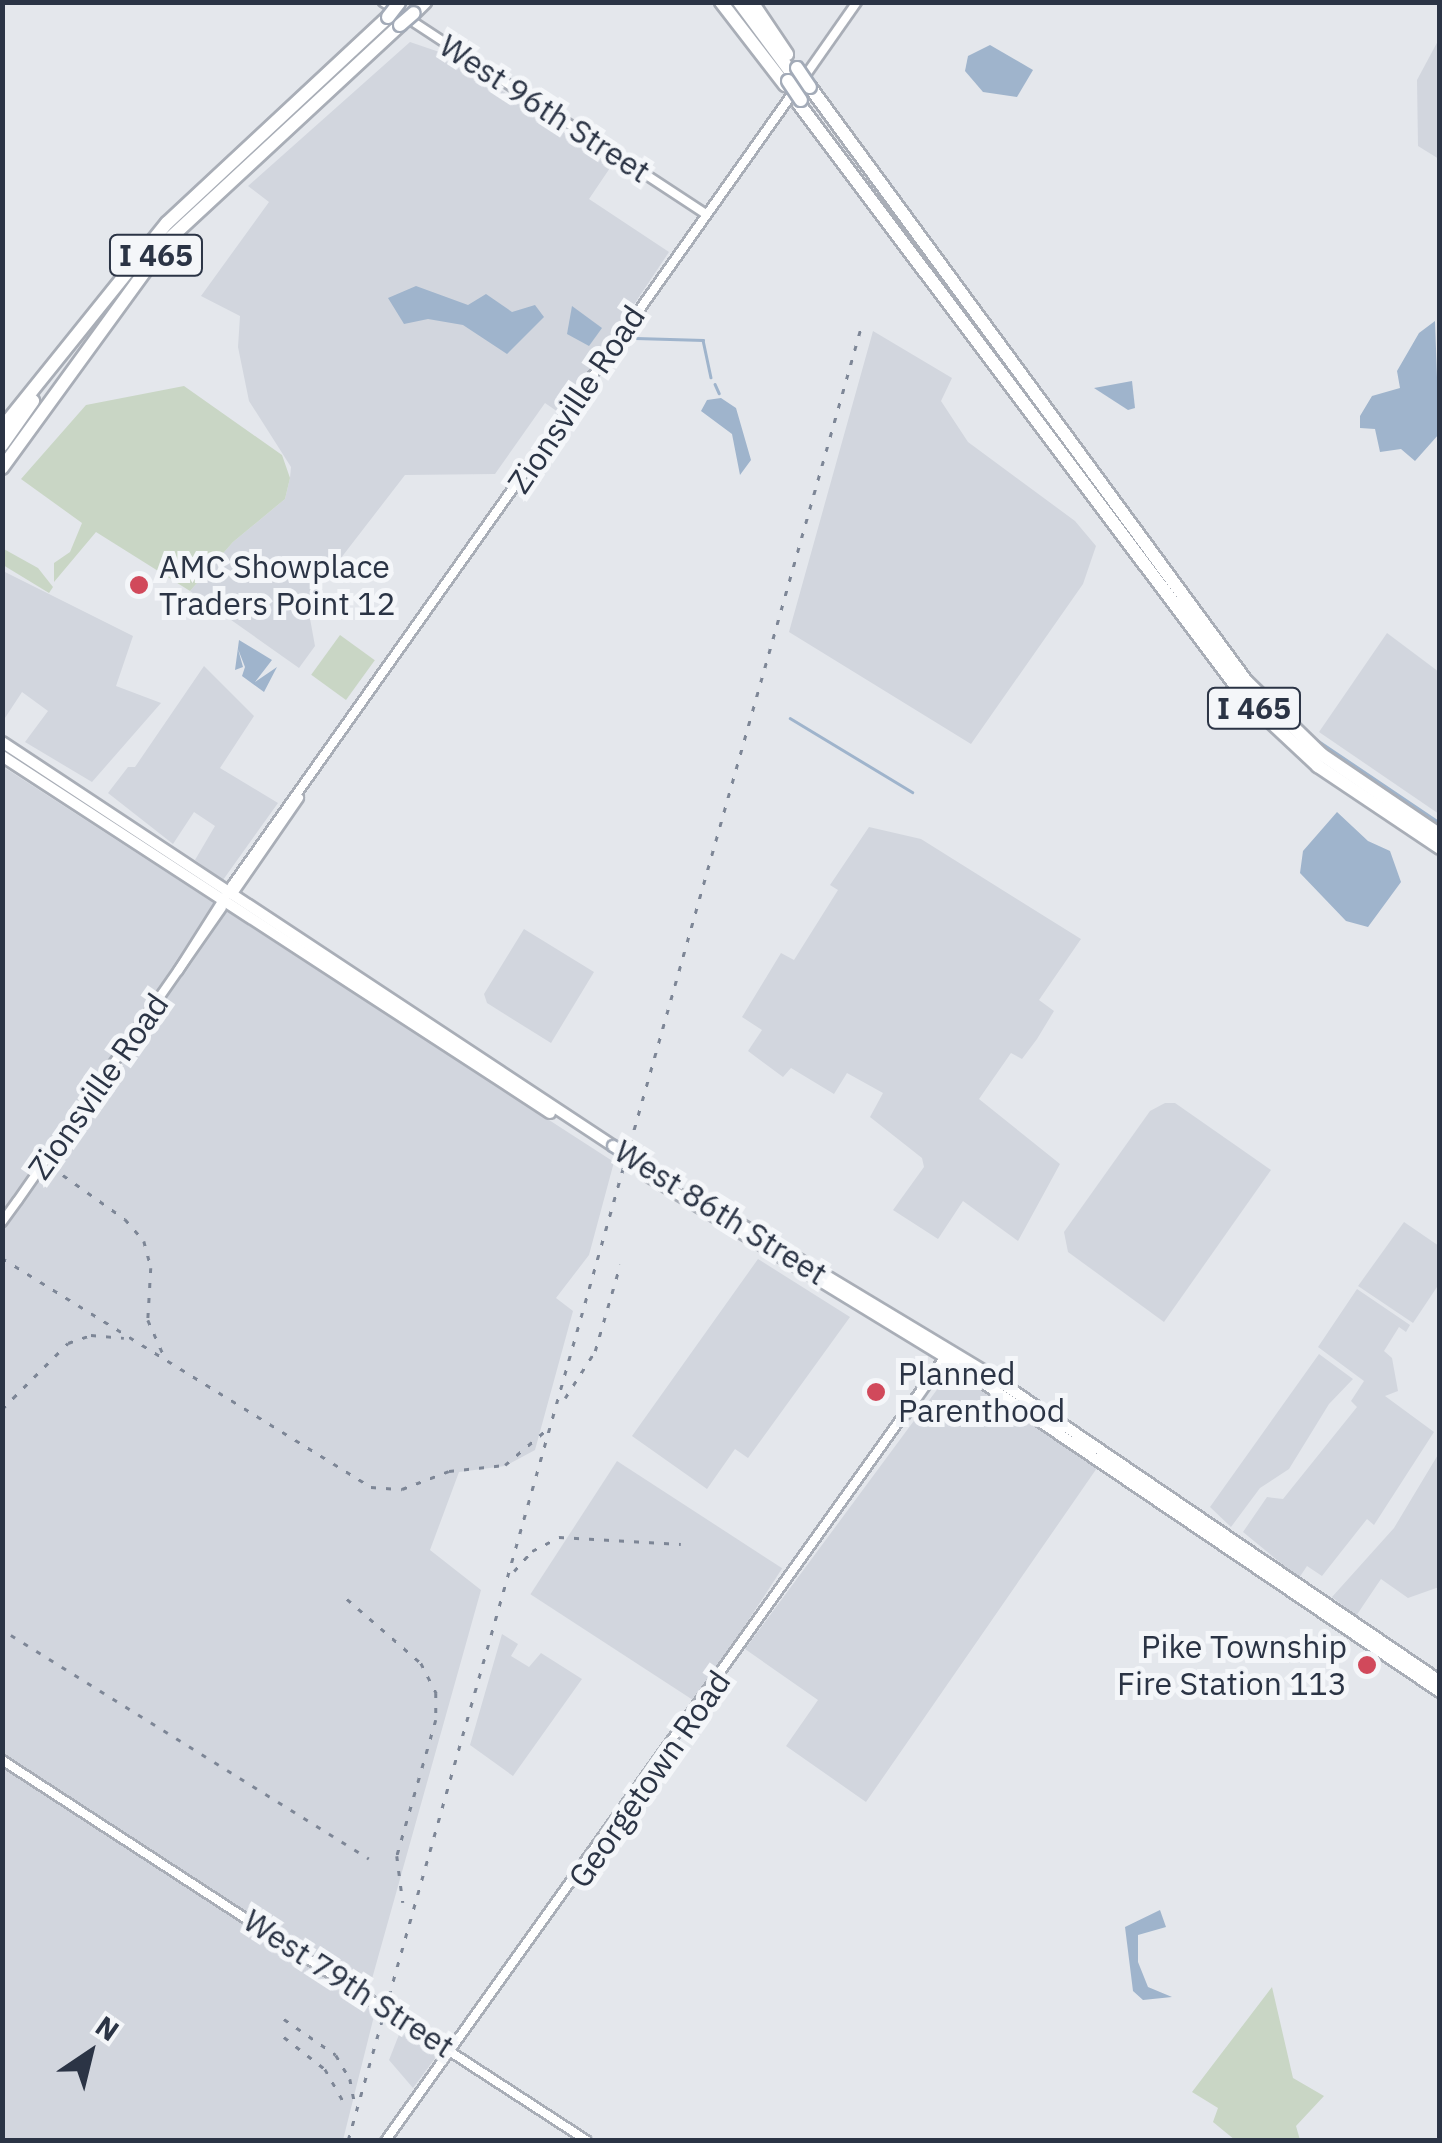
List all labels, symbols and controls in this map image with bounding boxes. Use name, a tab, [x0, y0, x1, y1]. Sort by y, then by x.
street label: West 96th Street	[433, 26, 657, 190]
road number: I 465	[108, 230, 204, 280]
street label: Zionsville Road	[499, 298, 653, 500]
place label: AMC Showplace Traders Point 12	[159, 548, 396, 623]
marker: AMC Showplace Traders Point 12	[128, 574, 150, 596]
road number: I 465	[1206, 683, 1302, 733]
street label: Zionsville Road	[20, 986, 176, 1186]
street label: West 86th Street	[608, 1131, 834, 1293]
place label: Planned Parenthood	[898, 1355, 1065, 1430]
marker: Planned Parenthood	[863, 1379, 889, 1405]
place label: Pike Township Fire Station 113	[1117, 1628, 1347, 1703]
marker: Pike Township Fire Station 113	[1356, 1654, 1378, 1676]
street label: Georgetown Road	[560, 1663, 738, 1895]
street label: West 79th Street	[237, 1901, 461, 2065]
north arrow	[40, 2003, 140, 2103]
text: N	[89, 2007, 126, 2049]

